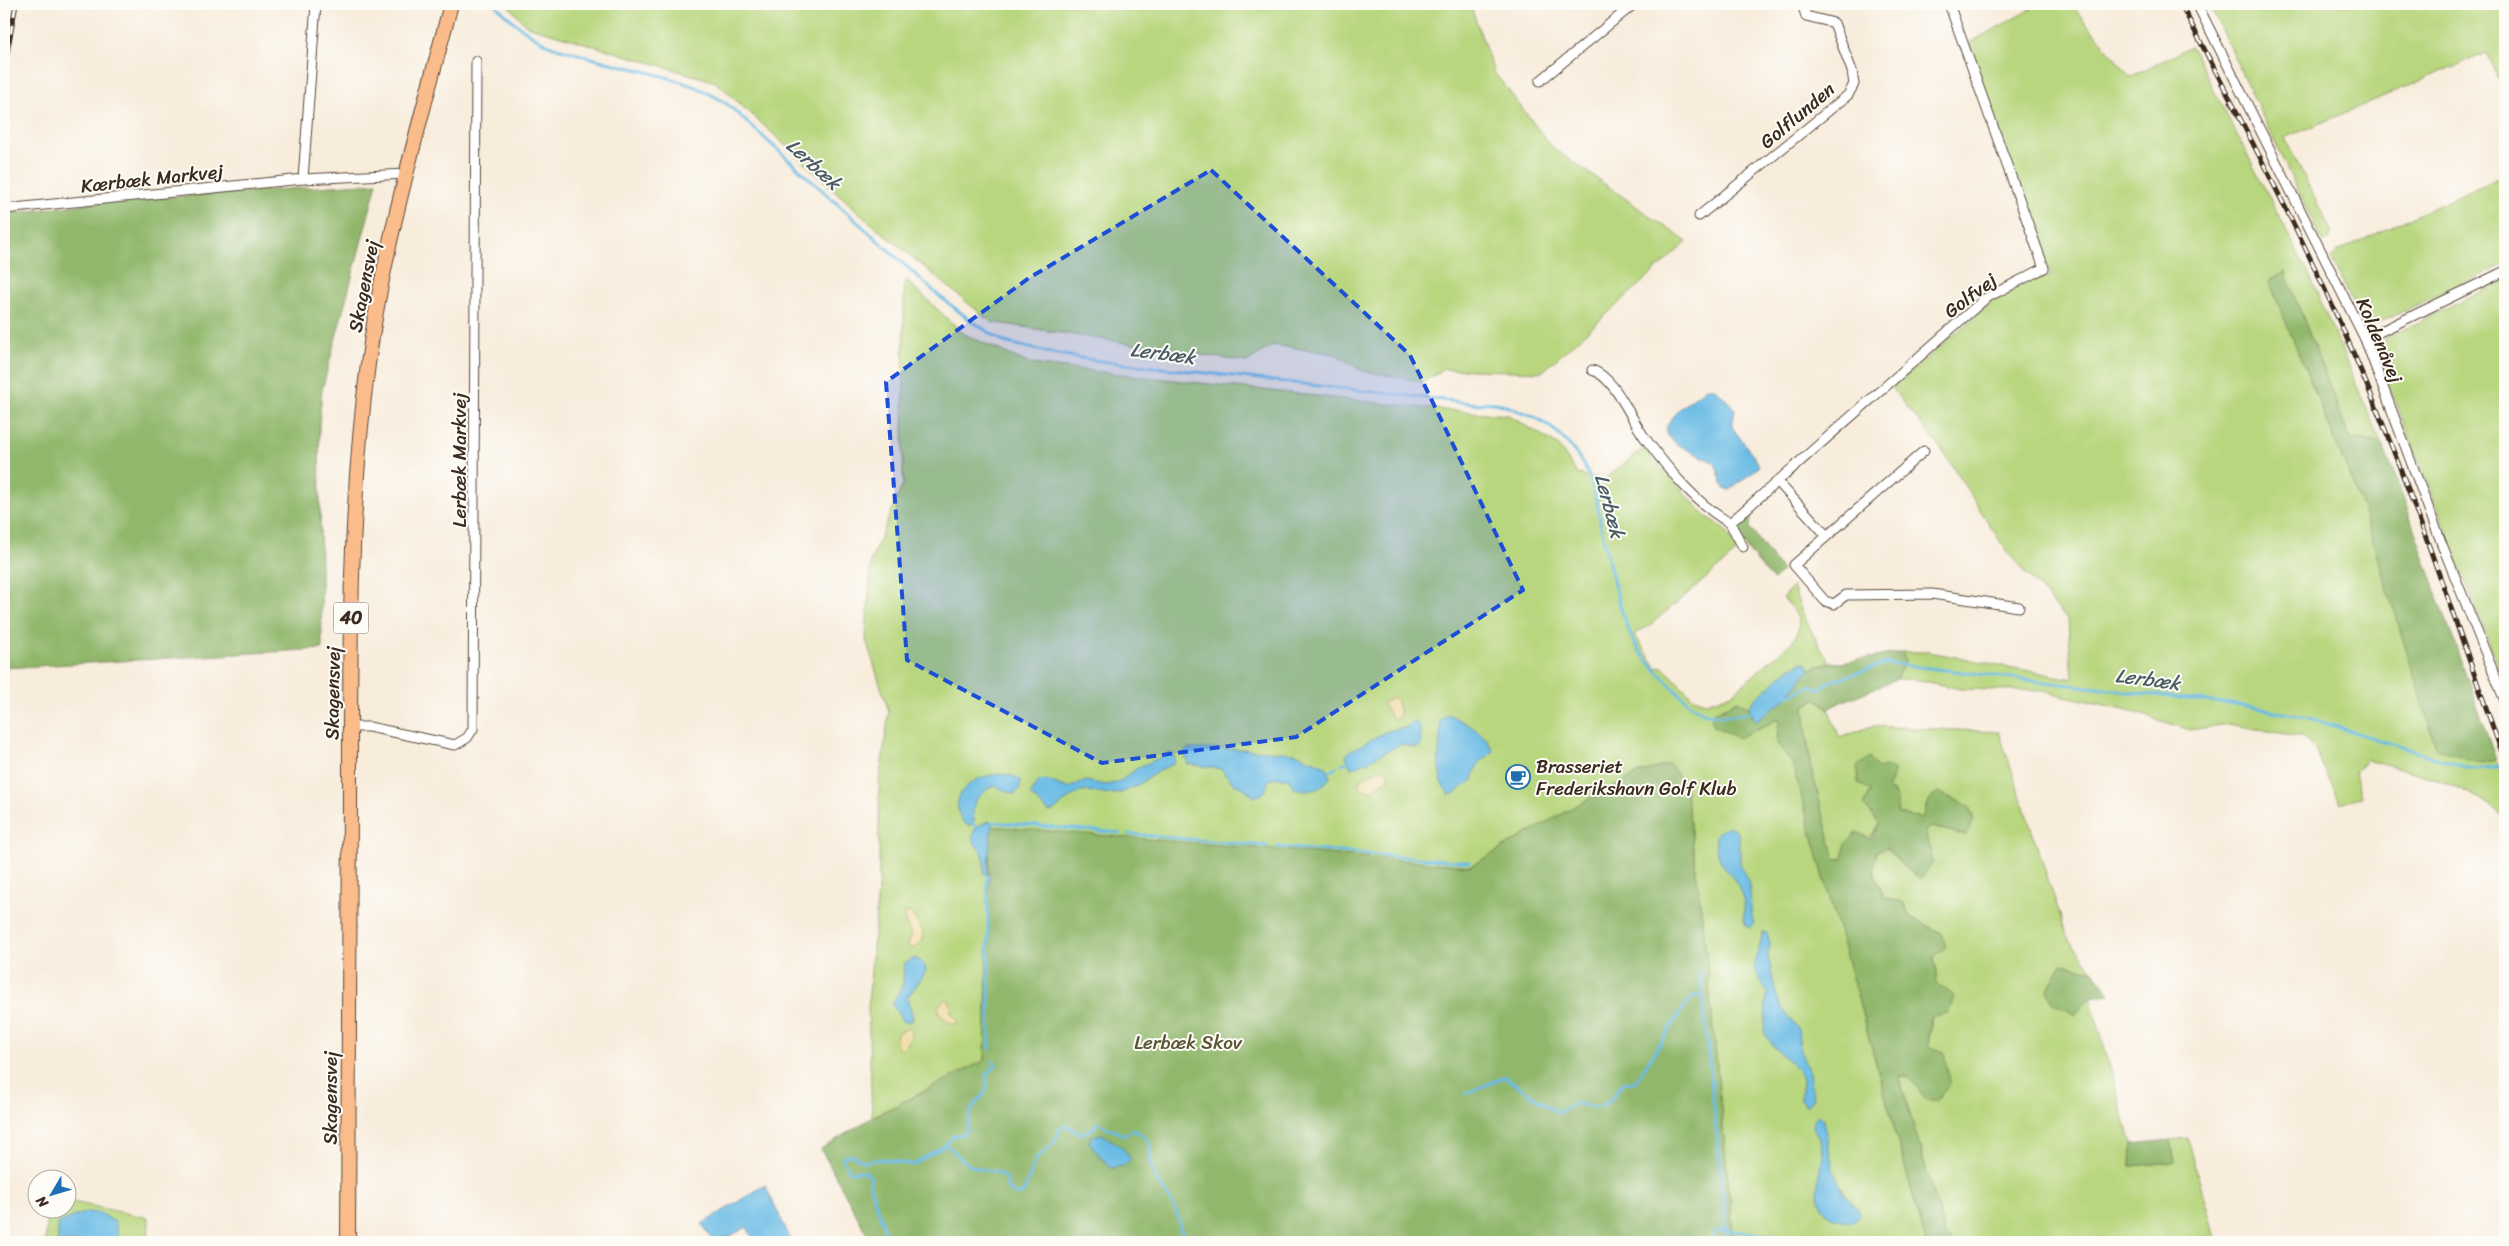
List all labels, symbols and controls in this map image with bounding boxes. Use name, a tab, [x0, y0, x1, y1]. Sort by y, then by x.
street label: Golflunden	[1752, 74, 1843, 157]
water label: Lerbæk	[778, 129, 851, 200]
street label: Kærbæk Markvej	[79, 155, 226, 202]
street label: Skagensvej	[338, 236, 389, 335]
street label: Golfvej	[1936, 264, 2005, 327]
street label: Koldenåvej	[2347, 292, 2413, 389]
water label: Lerbæk	[1128, 332, 1199, 375]
street label: Lerbæk Markvej	[443, 392, 476, 527]
water label: Lerbæk	[1584, 470, 1635, 544]
road number: 40	[334, 602, 368, 634]
street label: Skagensvej	[315, 645, 350, 740]
water label: Lerbæk	[2113, 658, 2184, 701]
place label: Brasseriet Frederikshavn Golf Klub	[1536, 750, 1737, 805]
cafe icon: Brasseriet Frederikshavn Golf Klub	[1505, 764, 1531, 790]
park label: Lerbæk Skov	[1134, 1026, 1243, 1059]
street label: Skagensvej	[314, 1050, 347, 1145]
north arrow	[28, 1168, 78, 1218]
text: N	[29, 1190, 56, 1214]

